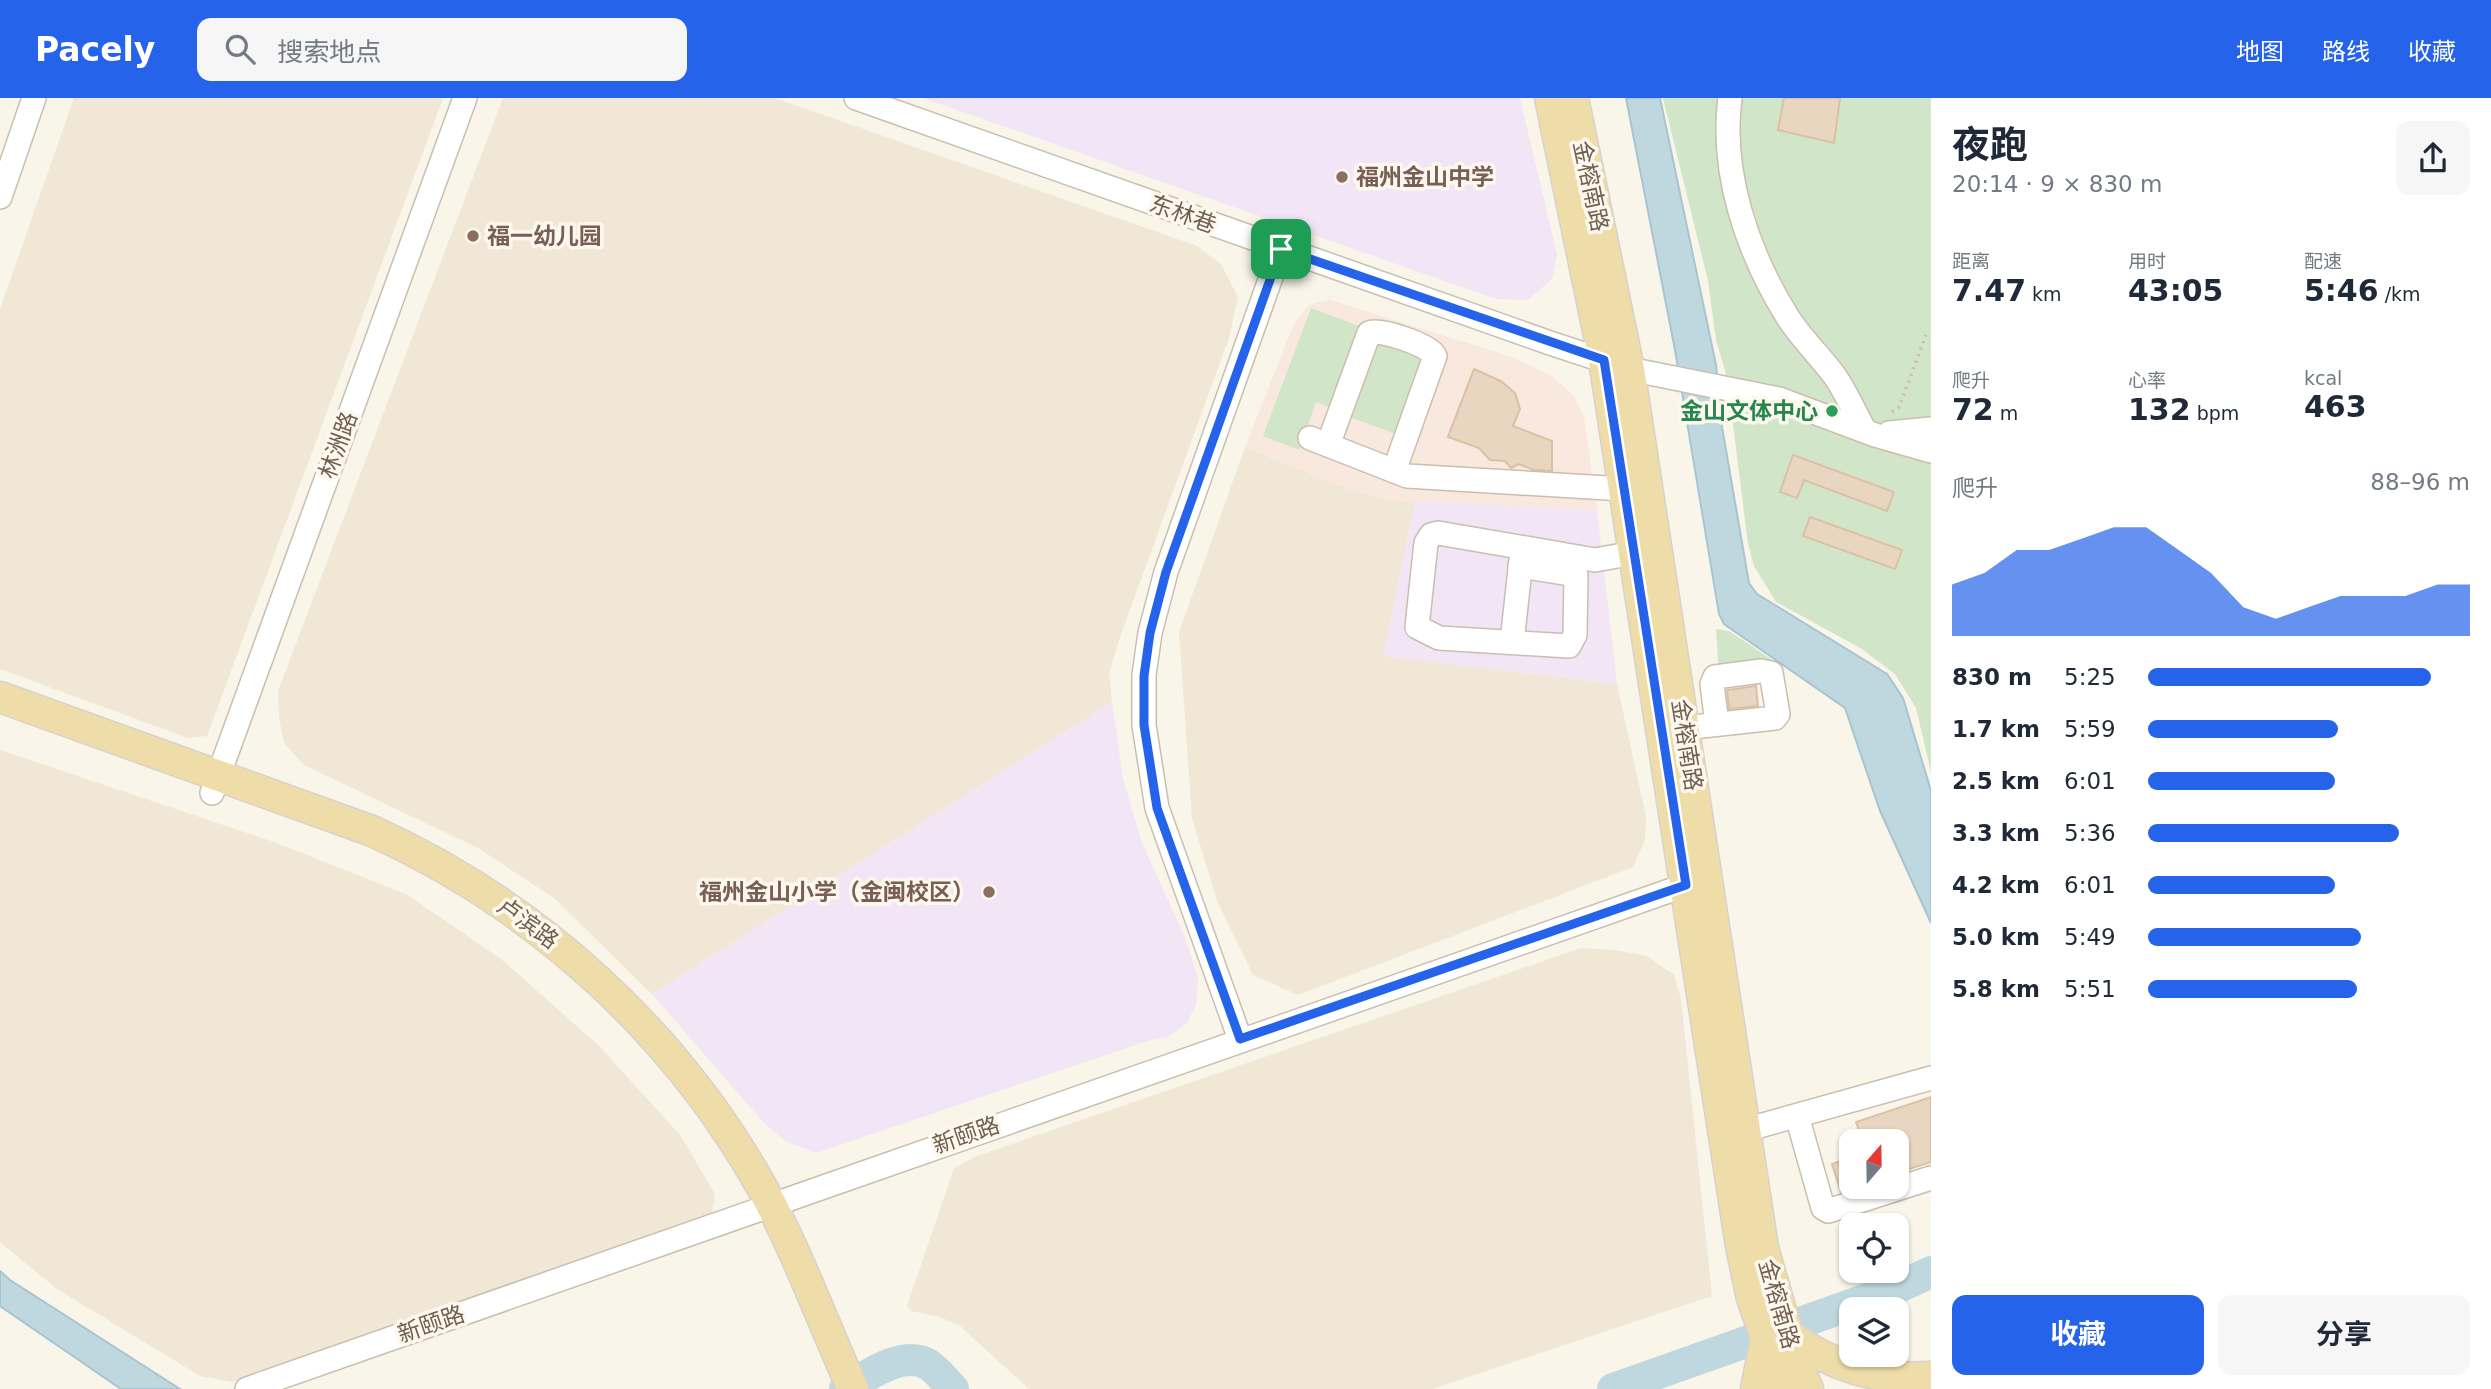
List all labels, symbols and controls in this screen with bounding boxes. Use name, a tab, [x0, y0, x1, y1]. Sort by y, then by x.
search box	[197, 18, 687, 81]
text: Pacely	[35, 30, 155, 69]
icon: search	[221, 30, 259, 68]
text: 搜索地点	[277, 37, 381, 67]
text: 地图	[2236, 38, 2284, 66]
text: 路线	[2322, 38, 2370, 66]
text: 收藏	[2408, 38, 2456, 66]
button: share	[2396, 121, 2470, 195]
text: 夜跑	[1952, 123, 2028, 167]
street label: 金榕南路	[1569, 138, 1613, 234]
place label: 福州金山中学	[1356, 164, 1494, 190]
marker: 福州金山中学	[1334, 169, 1350, 185]
text: 20:14 · 9 × 830 m	[1952, 171, 2162, 197]
street label: 东林巷	[1146, 190, 1220, 238]
pin	[1251, 219, 1311, 279]
place label: 福一幼儿园	[487, 223, 602, 249]
marker: 福一幼儿园	[465, 228, 481, 244]
icon: arrive	[1262, 230, 1300, 268]
text: 距离	[1952, 250, 1990, 272]
text: 用时	[2128, 250, 2166, 272]
text: 配速	[2304, 250, 2342, 272]
text: 7.47	[1952, 273, 2026, 308]
text: 43:05	[2128, 273, 2224, 308]
text: 5:46	[2304, 273, 2379, 308]
text: km	[2026, 283, 2062, 305]
text: /km	[2379, 283, 2421, 305]
text: kcal	[2304, 367, 2342, 389]
text: 爬升	[1952, 369, 1990, 391]
text: 心率	[2128, 369, 2166, 391]
text: 463	[2304, 389, 2367, 424]
text: 72	[1952, 392, 1994, 427]
text: 132	[2128, 392, 2191, 427]
place label: 金山文体中心	[1680, 398, 1818, 424]
text: m	[1994, 402, 2018, 424]
text: bpm	[2191, 402, 2239, 424]
marker: 金山文体中心	[1824, 403, 1840, 419]
street label: 林洲路	[314, 408, 362, 482]
text: 88–96 m	[2370, 469, 2470, 495]
text: 爬升	[1952, 475, 1998, 501]
text: 830 m	[1952, 664, 2032, 690]
text: 5:25	[2064, 664, 2116, 690]
street label: 金榕南路	[1667, 698, 1707, 792]
text: 1.7 km	[1952, 716, 2040, 742]
text: 5:59	[2064, 716, 2116, 742]
text: 2.5 km	[1952, 768, 2040, 794]
text: 6:01	[2064, 768, 2116, 794]
text: 3.3 km	[1952, 820, 2040, 846]
text: 5:36	[2064, 820, 2116, 846]
text: 4.2 km	[1952, 872, 2040, 898]
text: 6:01	[2064, 872, 2116, 898]
place label: 福州金山小学（金闽校区）	[699, 879, 975, 905]
marker: 福州金山小学（金闽校区）	[981, 884, 997, 900]
street label: 卢滨路	[492, 892, 564, 954]
text: 5.0 km	[1952, 924, 2040, 950]
text: 5:49	[2064, 924, 2116, 950]
text: 5.8 km	[1952, 976, 2040, 1002]
text: 5:51	[2064, 976, 2116, 1002]
street label: 新颐路	[929, 1111, 1003, 1159]
north arrow	[1839, 1129, 1909, 1199]
map controls	[1839, 1129, 1909, 1367]
button: locate	[1839, 1213, 1909, 1283]
street label: 金榕南路	[1754, 1256, 1804, 1352]
button: 收藏	[1952, 1295, 2204, 1375]
button: 分享	[2218, 1295, 2470, 1375]
button: layers	[1839, 1297, 1909, 1367]
street label: 新颐路	[394, 1300, 468, 1348]

